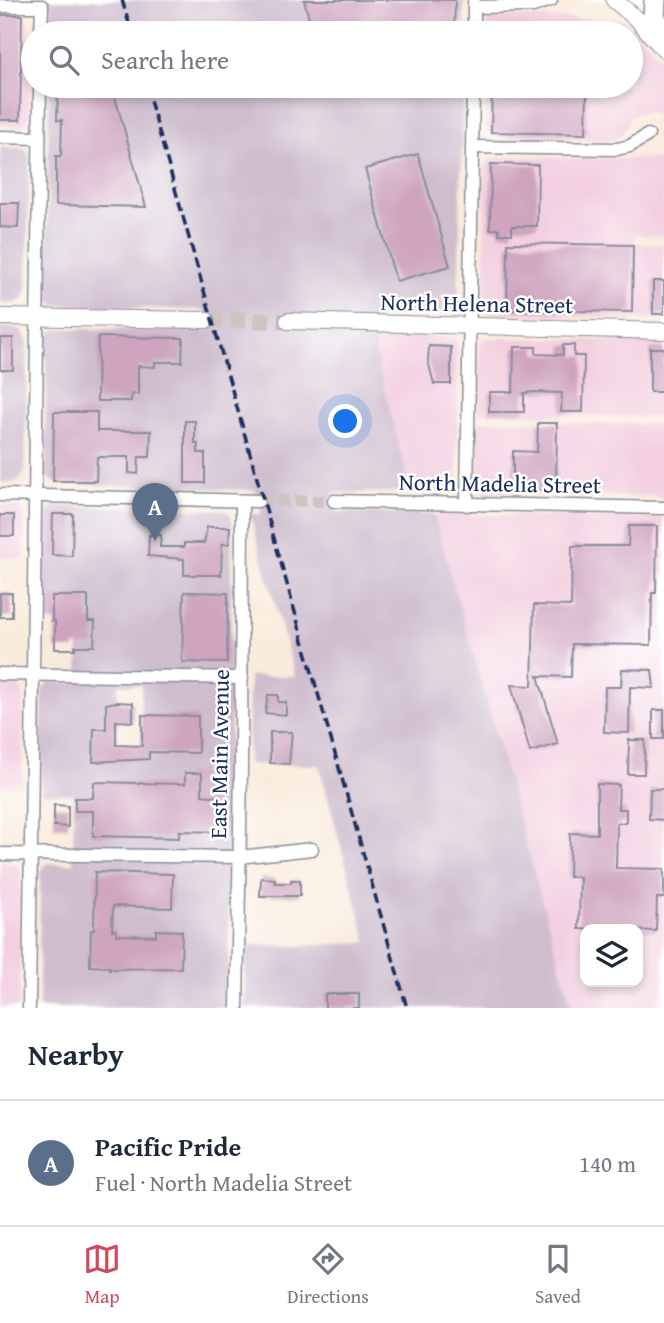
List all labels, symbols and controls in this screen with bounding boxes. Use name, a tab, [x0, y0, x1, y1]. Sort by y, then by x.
search box	[21, 21, 643, 98]
text: Search here	[101, 40, 229, 79]
icon: search	[45, 41, 83, 79]
street label: North Helena Street	[380, 285, 574, 321]
your location	[328, 404, 362, 438]
street label: North Madelia Street	[399, 465, 601, 501]
pin: A	[132, 483, 178, 541]
street label: East Main Avenue	[201, 669, 237, 839]
map controls	[580, 924, 643, 987]
button: layers	[580, 924, 643, 987]
text: Nearby	[28, 1032, 124, 1076]
text: Pacific Pride	[95, 1127, 241, 1166]
text: A	[44, 1147, 58, 1180]
text: 140 m	[579, 1147, 636, 1180]
text: Fuel · North Madelia Street	[95, 1166, 352, 1199]
tab: Map	[83, 1240, 121, 1310]
tab: Directions	[287, 1240, 369, 1310]
tab: Saved	[535, 1240, 581, 1310]

